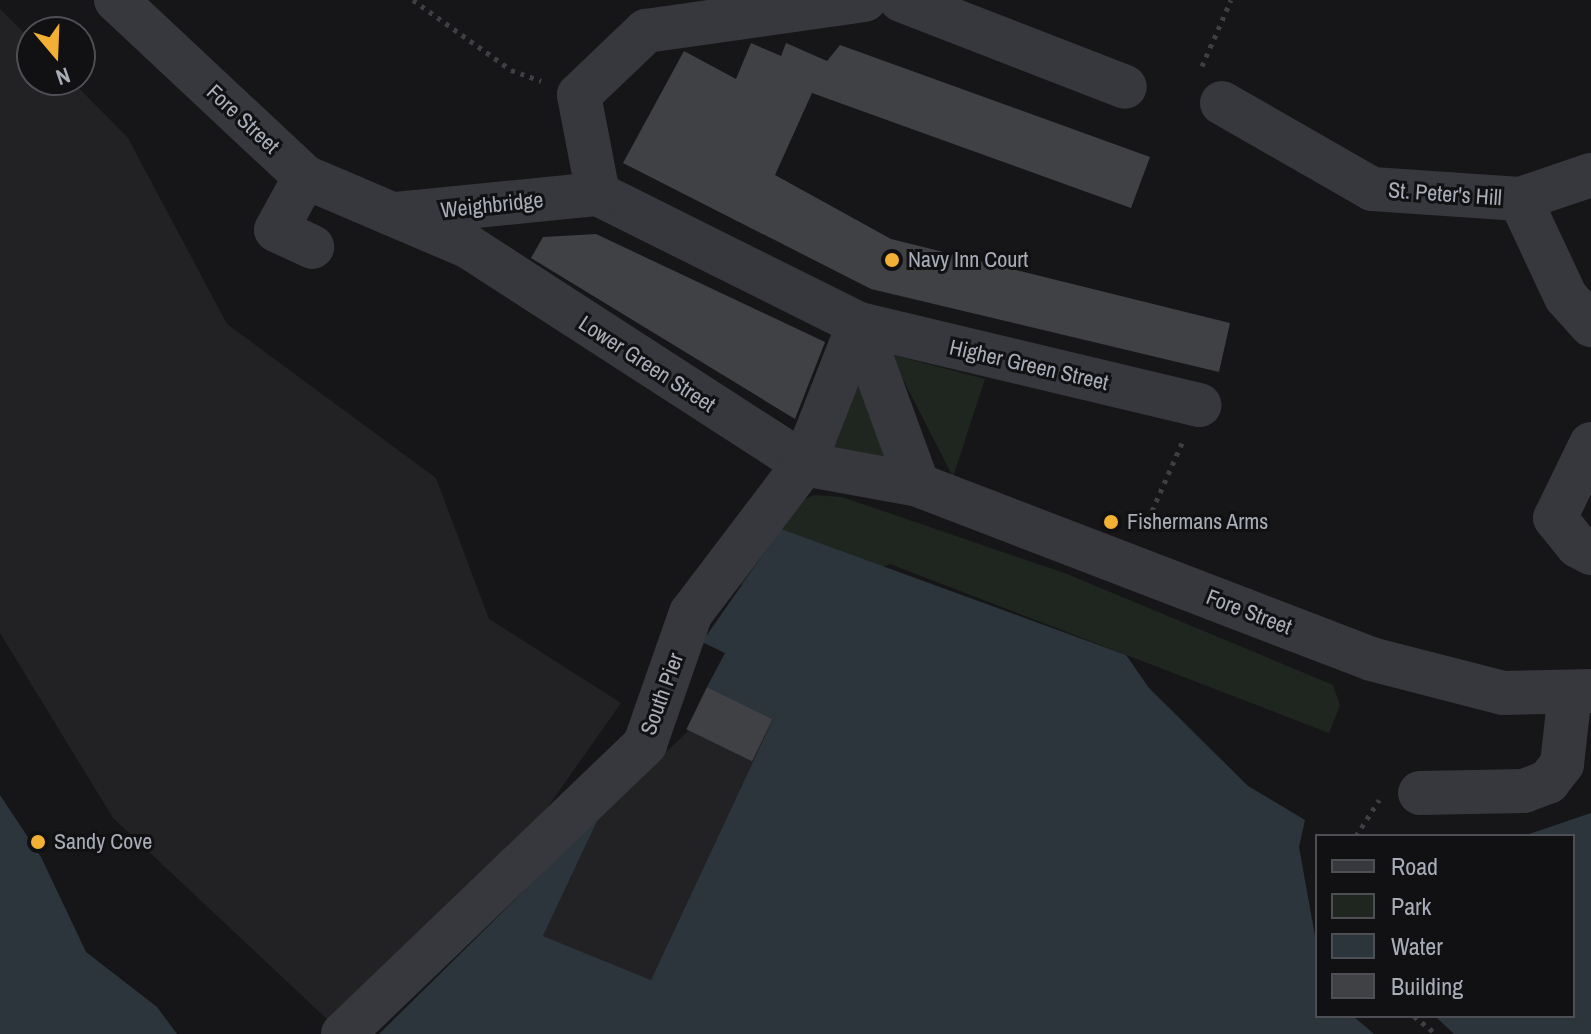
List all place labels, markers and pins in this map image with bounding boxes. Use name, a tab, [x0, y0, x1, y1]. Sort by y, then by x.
place label: Navy Inn Court	[908, 247, 1028, 273]
marker: Navy Inn Court	[883, 251, 901, 269]
place label: Fishermans Arms	[1127, 509, 1269, 535]
marker: Fishermans Arms	[1102, 513, 1120, 531]
place label: Sandy Cove	[54, 829, 152, 855]
marker: Sandy Cove	[29, 833, 47, 851]

